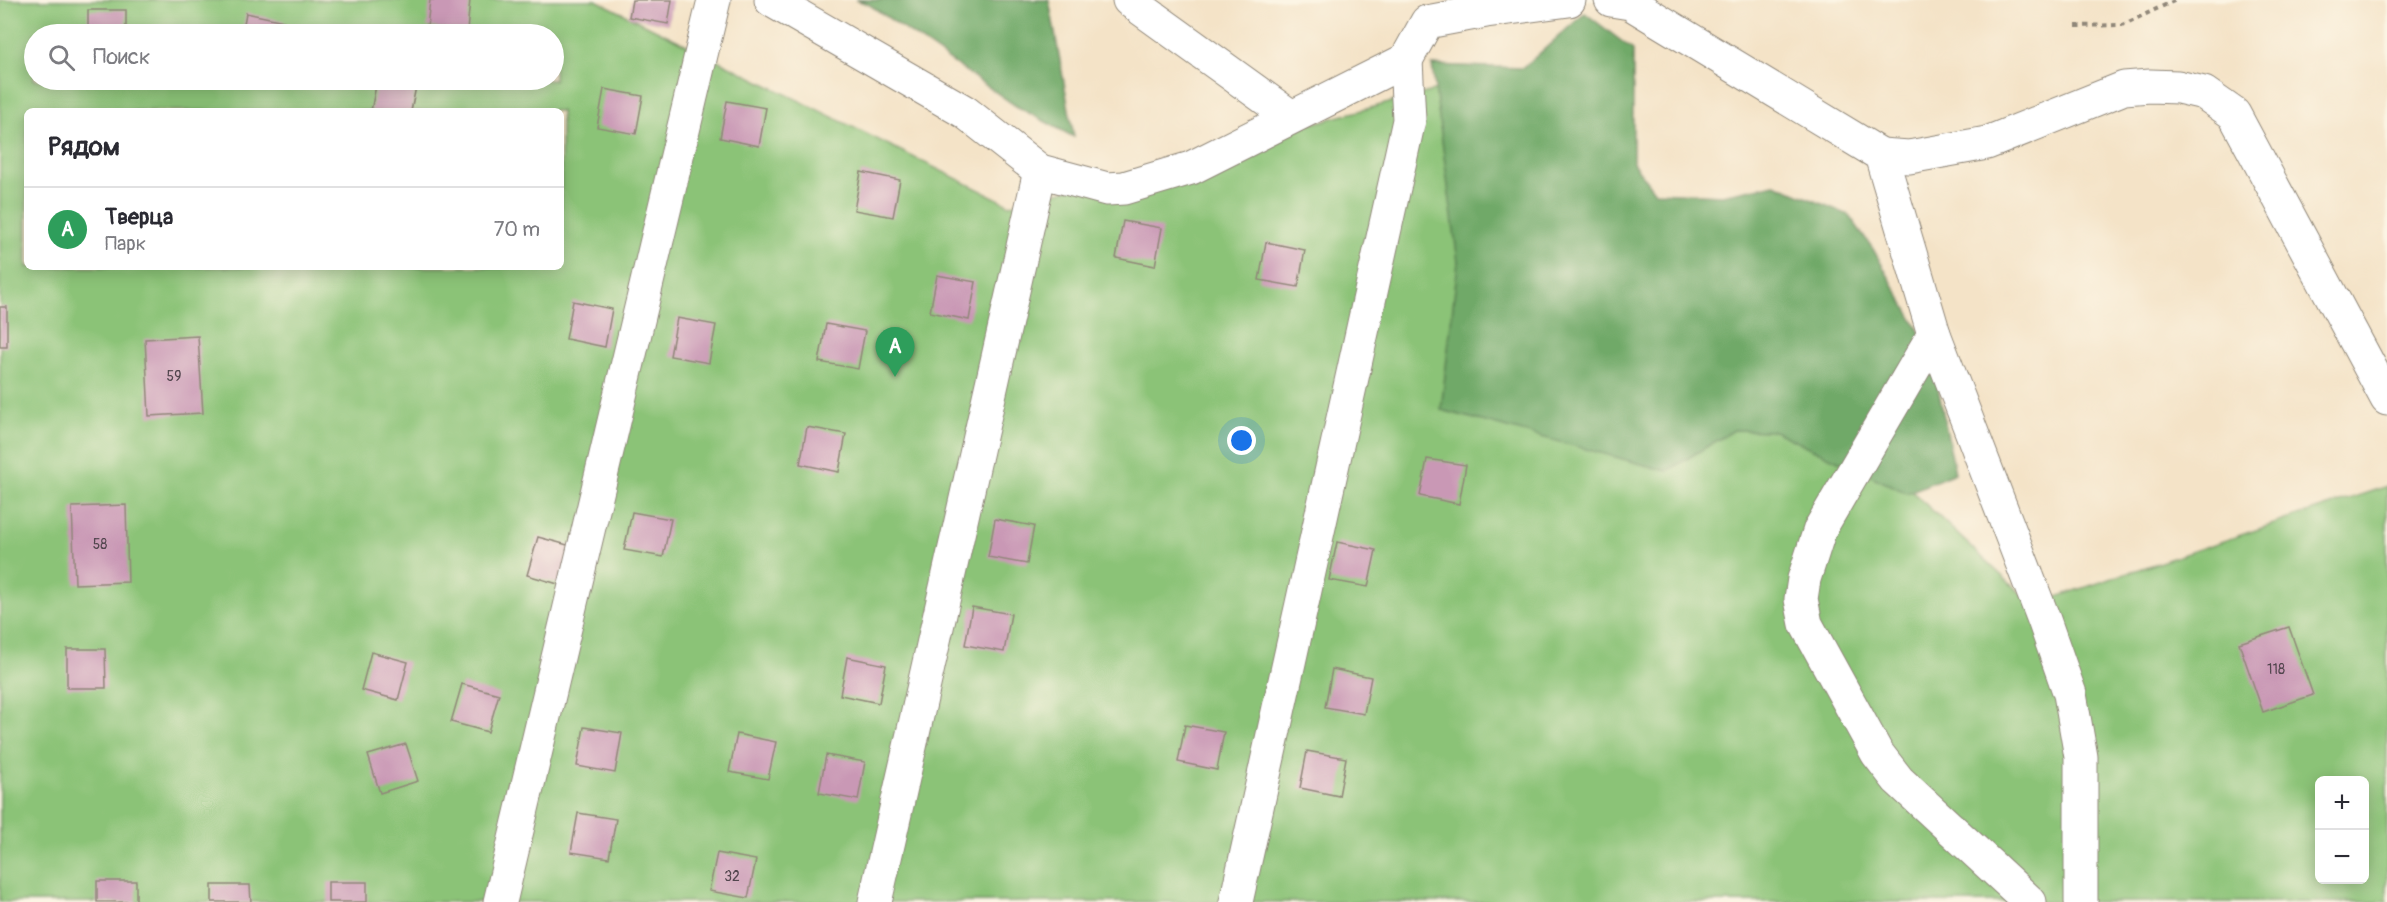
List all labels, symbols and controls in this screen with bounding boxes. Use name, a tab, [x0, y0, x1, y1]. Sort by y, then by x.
search box	[24, 24, 564, 90]
icon: search	[45, 41, 78, 74]
text: Поиск	[93, 43, 150, 71]
text: Рядом	[48, 131, 120, 163]
text: Тверца	[105, 203, 173, 231]
text: A	[61, 217, 74, 242]
text: 70 m	[494, 217, 540, 242]
text: Парк	[105, 231, 146, 256]
pin: A	[876, 328, 914, 377]
house number: 59	[167, 368, 181, 385]
your location	[1227, 426, 1256, 455]
house number: 58	[93, 536, 107, 553]
house number: 118	[2267, 661, 2285, 678]
map controls	[2315, 776, 2369, 884]
button: +	[2315, 776, 2369, 830]
button: −	[2315, 830, 2369, 884]
house number: 32	[724, 868, 740, 885]

